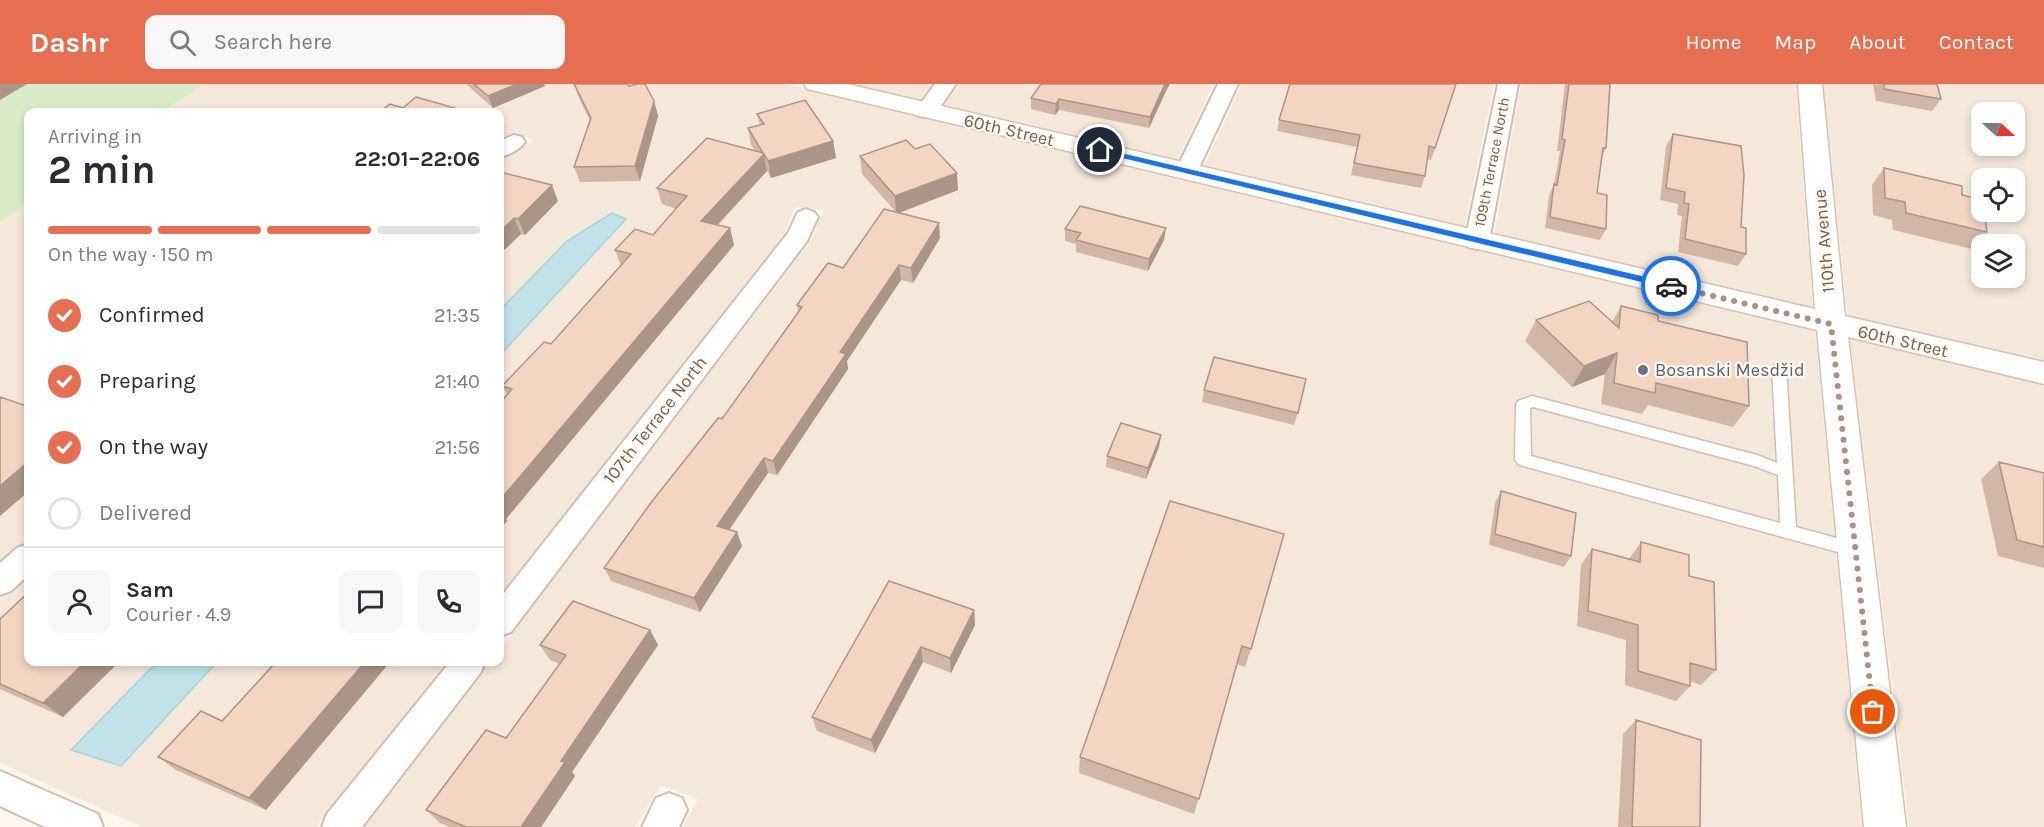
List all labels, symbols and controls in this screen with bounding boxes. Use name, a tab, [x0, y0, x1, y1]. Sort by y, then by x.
search box	[145, 15, 565, 69]
text: Dashr	[30, 26, 109, 59]
icon: search	[166, 26, 199, 59]
text: Search here	[214, 29, 332, 55]
text: Home	[1686, 30, 1742, 54]
text: Map	[1775, 30, 1816, 54]
text: About	[1849, 30, 1906, 54]
text: Contact	[1939, 30, 2014, 54]
street label: 109th Terrace North	[1471, 96, 1513, 228]
north arrow	[1971, 102, 2025, 156]
map controls	[1971, 102, 2025, 288]
street label: 60th Street	[962, 109, 1057, 151]
pin	[1074, 124, 1125, 175]
text: Arriving in	[48, 125, 142, 148]
icon: home	[1083, 133, 1116, 166]
text: 22:01–22:06	[354, 146, 480, 172]
text: 2 min	[48, 147, 156, 193]
button: locate	[1971, 168, 2025, 222]
street label: 110th Avenue	[1809, 188, 1839, 294]
button: layers	[1971, 234, 2025, 288]
text: On the way · 150 m	[48, 243, 213, 266]
courier	[1641, 256, 1701, 316]
icon: car	[1655, 270, 1688, 303]
icon: check	[48, 299, 81, 332]
text: Confirmed	[99, 302, 205, 328]
text: 21:35	[434, 304, 480, 327]
street label: 60th Street	[1856, 320, 1951, 362]
street label: 107th Terrace North	[598, 352, 712, 488]
place label: Bosanski Mesdžid	[1655, 359, 1805, 381]
marker: Bosanski Mesdžid	[1636, 363, 1650, 377]
icon: check	[48, 365, 81, 398]
text: Preparing	[99, 368, 196, 394]
text: 21:40	[434, 370, 480, 393]
icon: check	[48, 431, 81, 464]
text: On the way	[99, 434, 208, 460]
text: 21:56	[434, 436, 480, 459]
text: Delivered	[99, 500, 192, 526]
button: person	[48, 570, 111, 633]
button: chat	[339, 570, 402, 633]
button: phone	[417, 570, 480, 633]
text: Sam	[126, 577, 174, 603]
text: Courier · 4.9	[126, 603, 231, 626]
pin	[1847, 686, 1898, 737]
icon: bag	[1856, 695, 1889, 728]

